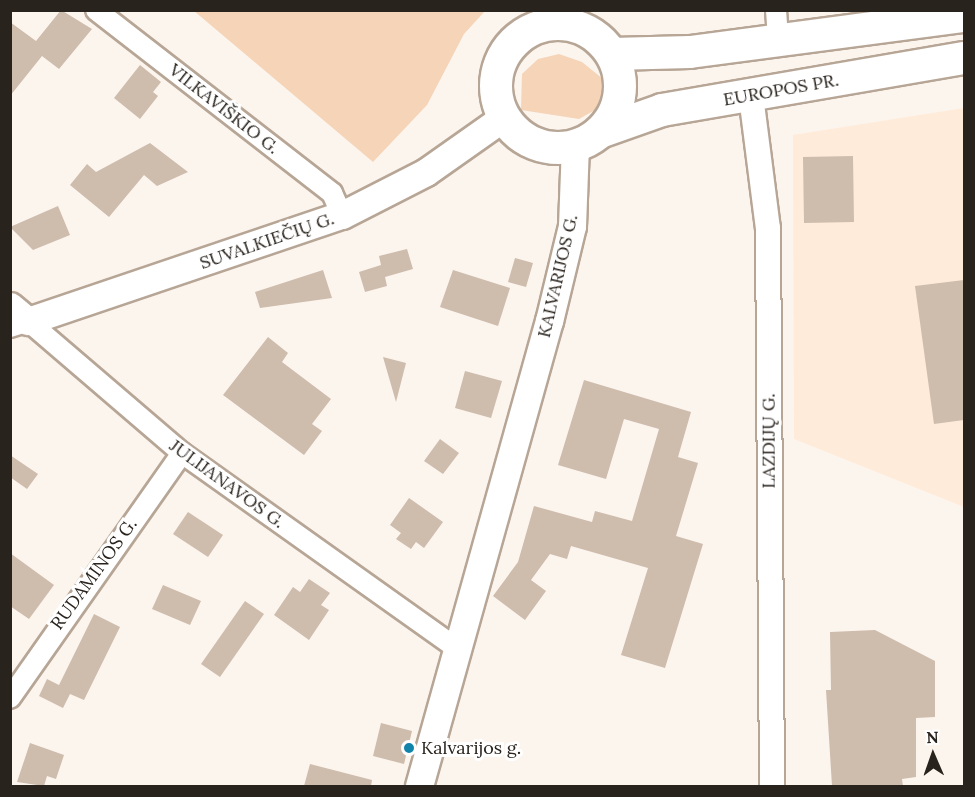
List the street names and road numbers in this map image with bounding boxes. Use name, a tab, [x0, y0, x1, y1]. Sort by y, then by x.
street label: VILKAVIŠKIO G.	[164, 59, 284, 159]
street label: EUROPOS PR.	[722, 69, 840, 111]
street label: SUVALKIEČIŲ G.	[197, 208, 337, 274]
street label: KALVARIJOS G.	[533, 212, 583, 340]
street label: LAZDIJŲ G.	[758, 393, 780, 489]
street label: JULIJANAVOS G.	[165, 435, 289, 533]
street label: RUDAMINOS G.	[46, 514, 142, 634]

